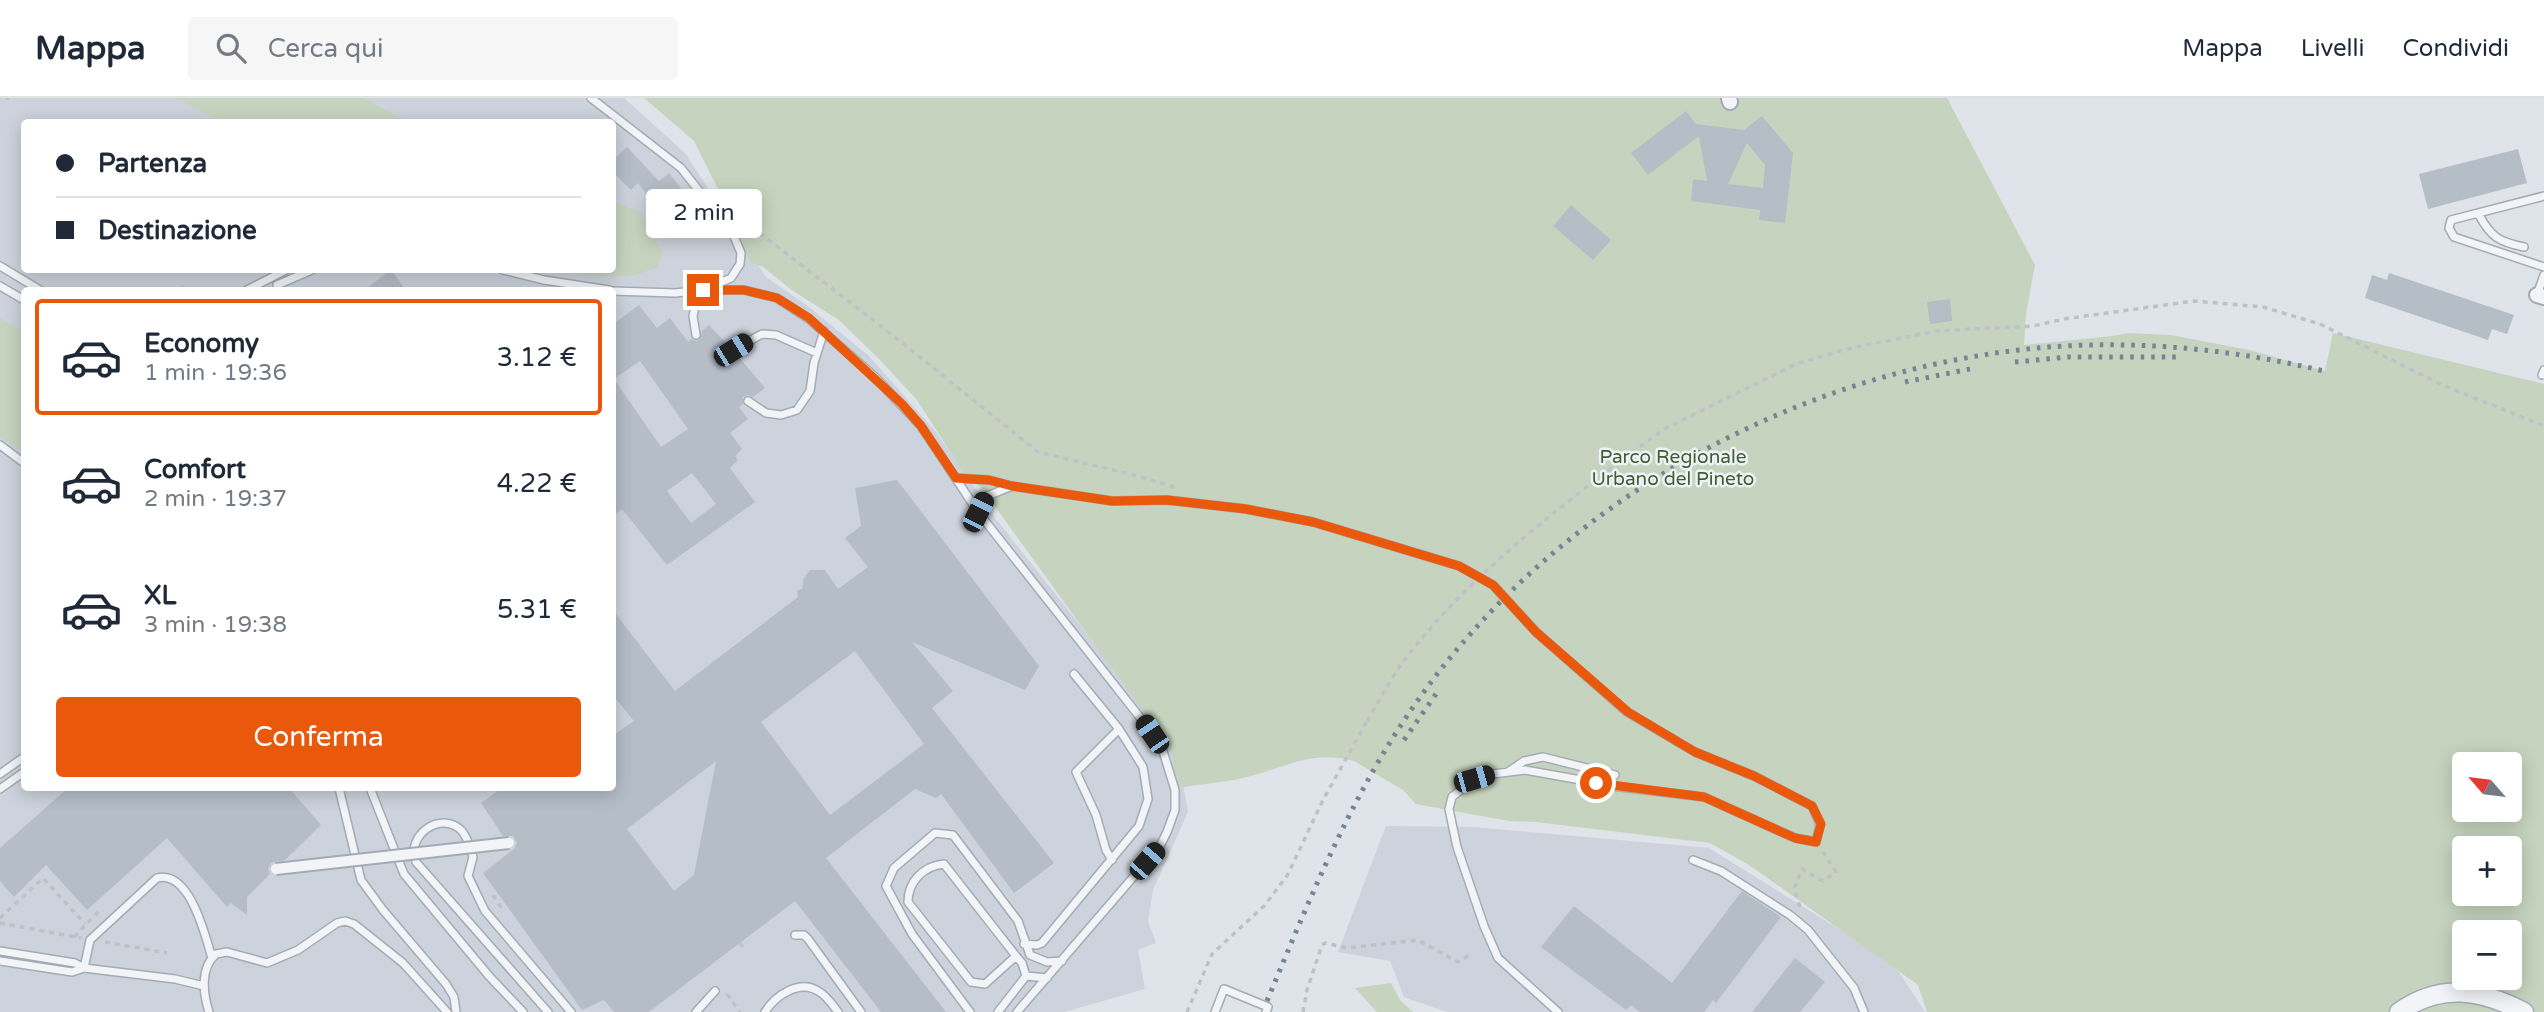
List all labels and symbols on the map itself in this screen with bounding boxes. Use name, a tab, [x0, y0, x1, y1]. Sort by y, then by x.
callout: 2 min	[645, 188, 761, 238]
route end	[687, 274, 719, 306]
car	[710, 330, 757, 370]
park label: Parco Regionale Urbano del Pineto	[1592, 446, 1754, 490]
car	[960, 489, 997, 535]
car	[1132, 711, 1173, 757]
north arrow	[2452, 752, 2522, 822]
car	[1451, 763, 1498, 795]
route start	[1580, 767, 1612, 799]
car	[1126, 838, 1169, 884]

